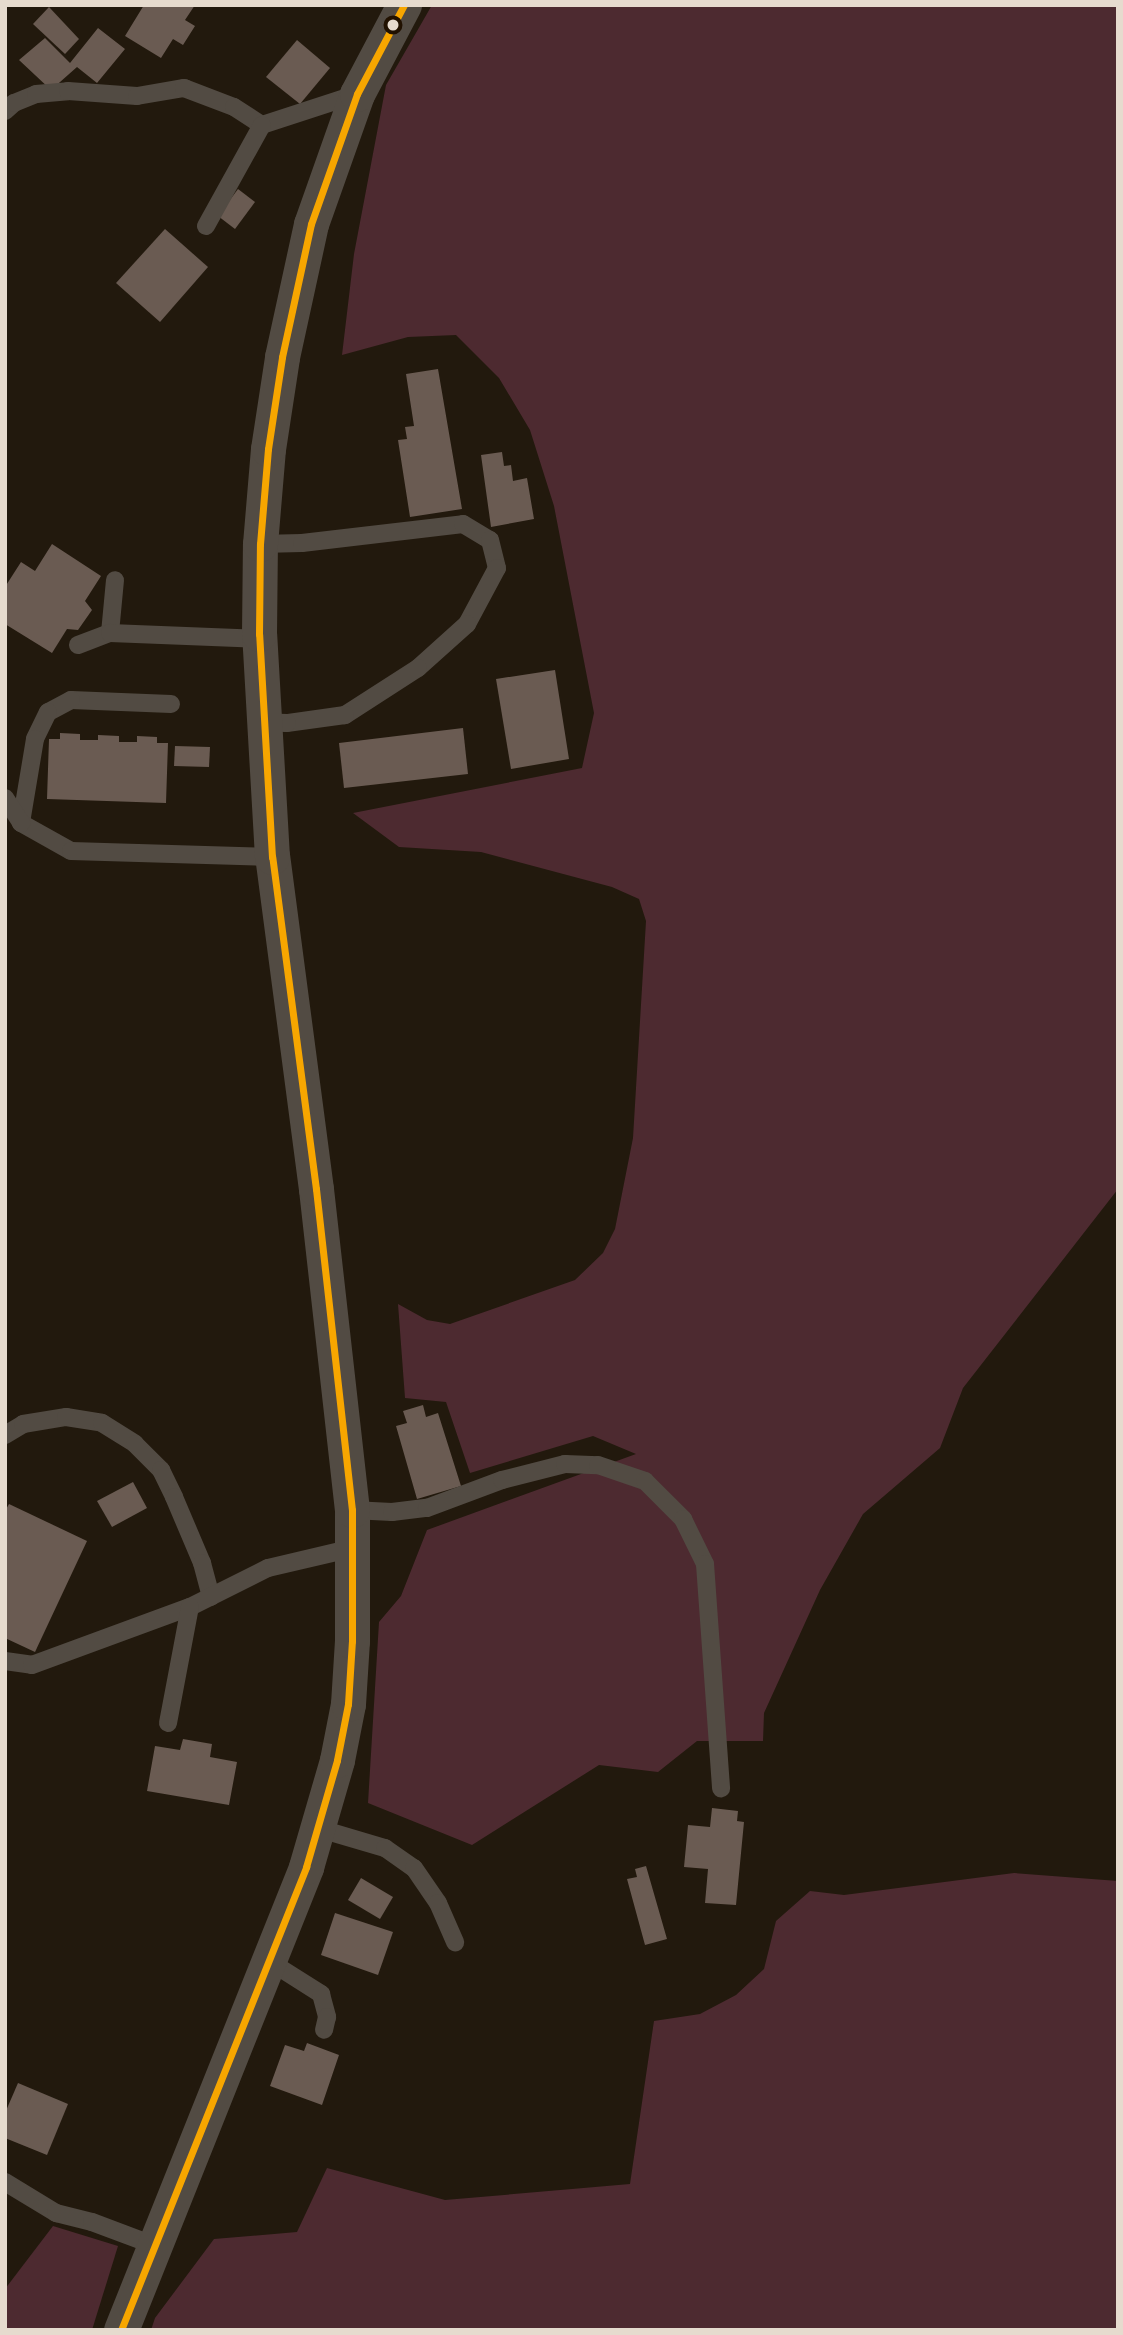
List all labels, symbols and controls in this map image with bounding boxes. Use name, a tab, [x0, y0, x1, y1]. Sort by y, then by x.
unlabelled marker	[386, 18, 400, 32]

